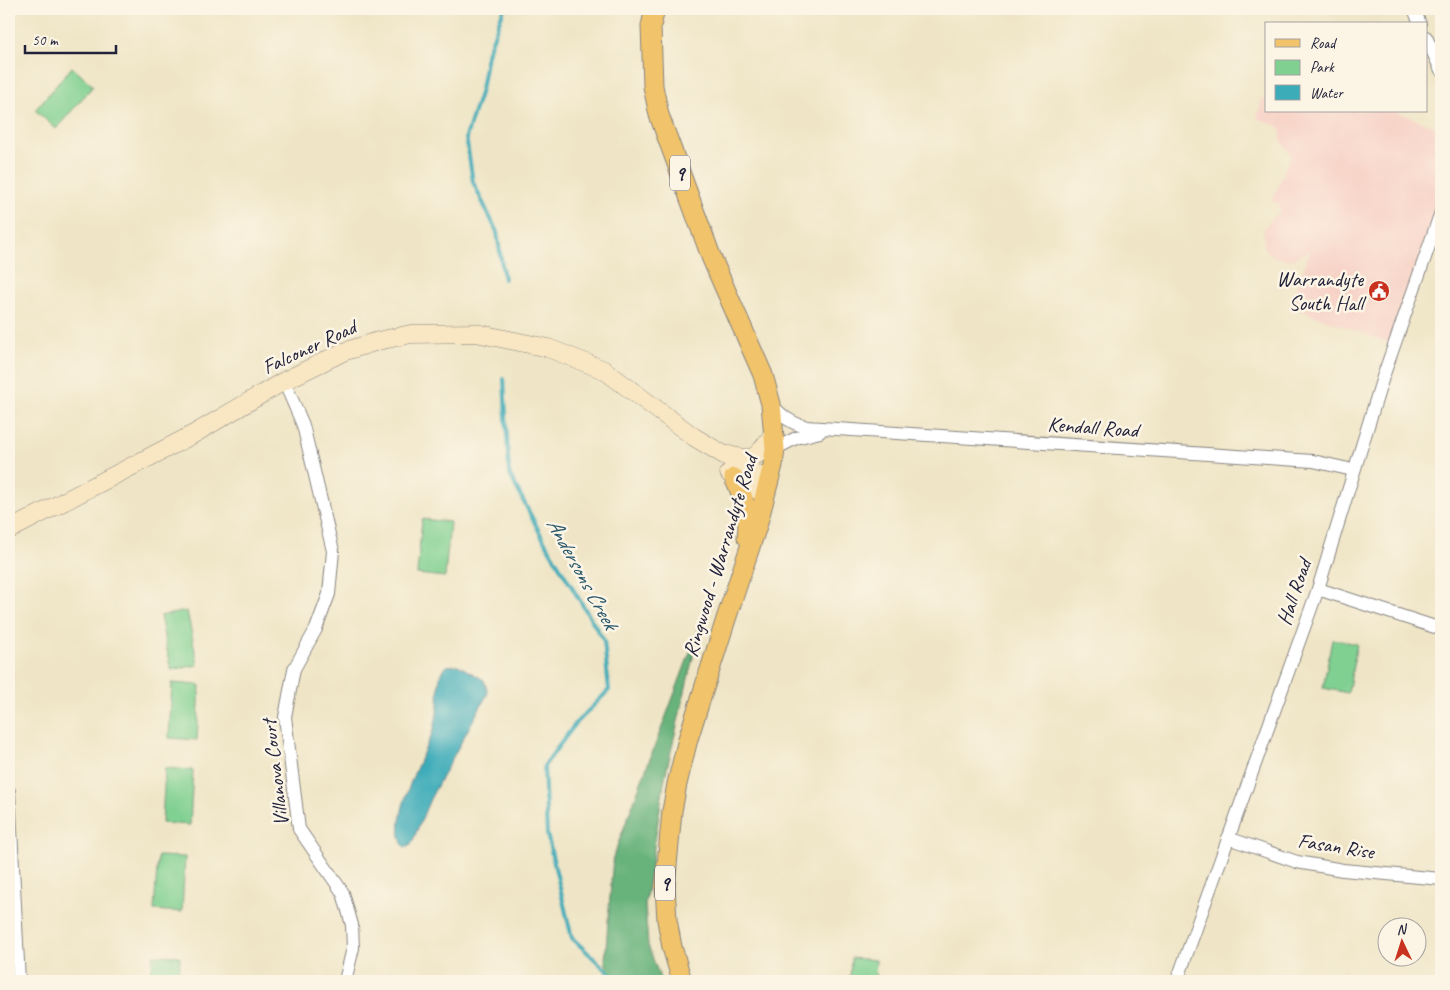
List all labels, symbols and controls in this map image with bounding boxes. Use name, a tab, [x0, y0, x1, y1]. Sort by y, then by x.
scale bar	[25, 22, 116, 54]
legend	[1265, 22, 1428, 112]
text: 50 m	[32, 31, 59, 50]
text: Road	[1310, 34, 1337, 53]
text: Park	[1310, 58, 1335, 77]
text: Water	[1310, 84, 1344, 103]
road number: 9	[670, 156, 690, 190]
place label: Warrandyte South Hall	[1277, 266, 1366, 316]
public building icon: Warrandyte South Hall	[1367, 279, 1391, 303]
street label: Falconer Road	[258, 312, 363, 380]
street label: Kendall Road	[1047, 411, 1143, 443]
street label: Ringwood - Warrandyte Road	[677, 448, 764, 660]
water label: Andersons Creek	[540, 513, 626, 638]
street label: Hall Road	[1271, 553, 1318, 628]
street label: Villanova Court	[255, 715, 294, 828]
street label: Fasan Rise	[1296, 827, 1378, 865]
road number: 9	[655, 866, 675, 900]
north arrow	[1378, 918, 1428, 968]
text: N	[1396, 921, 1408, 938]

